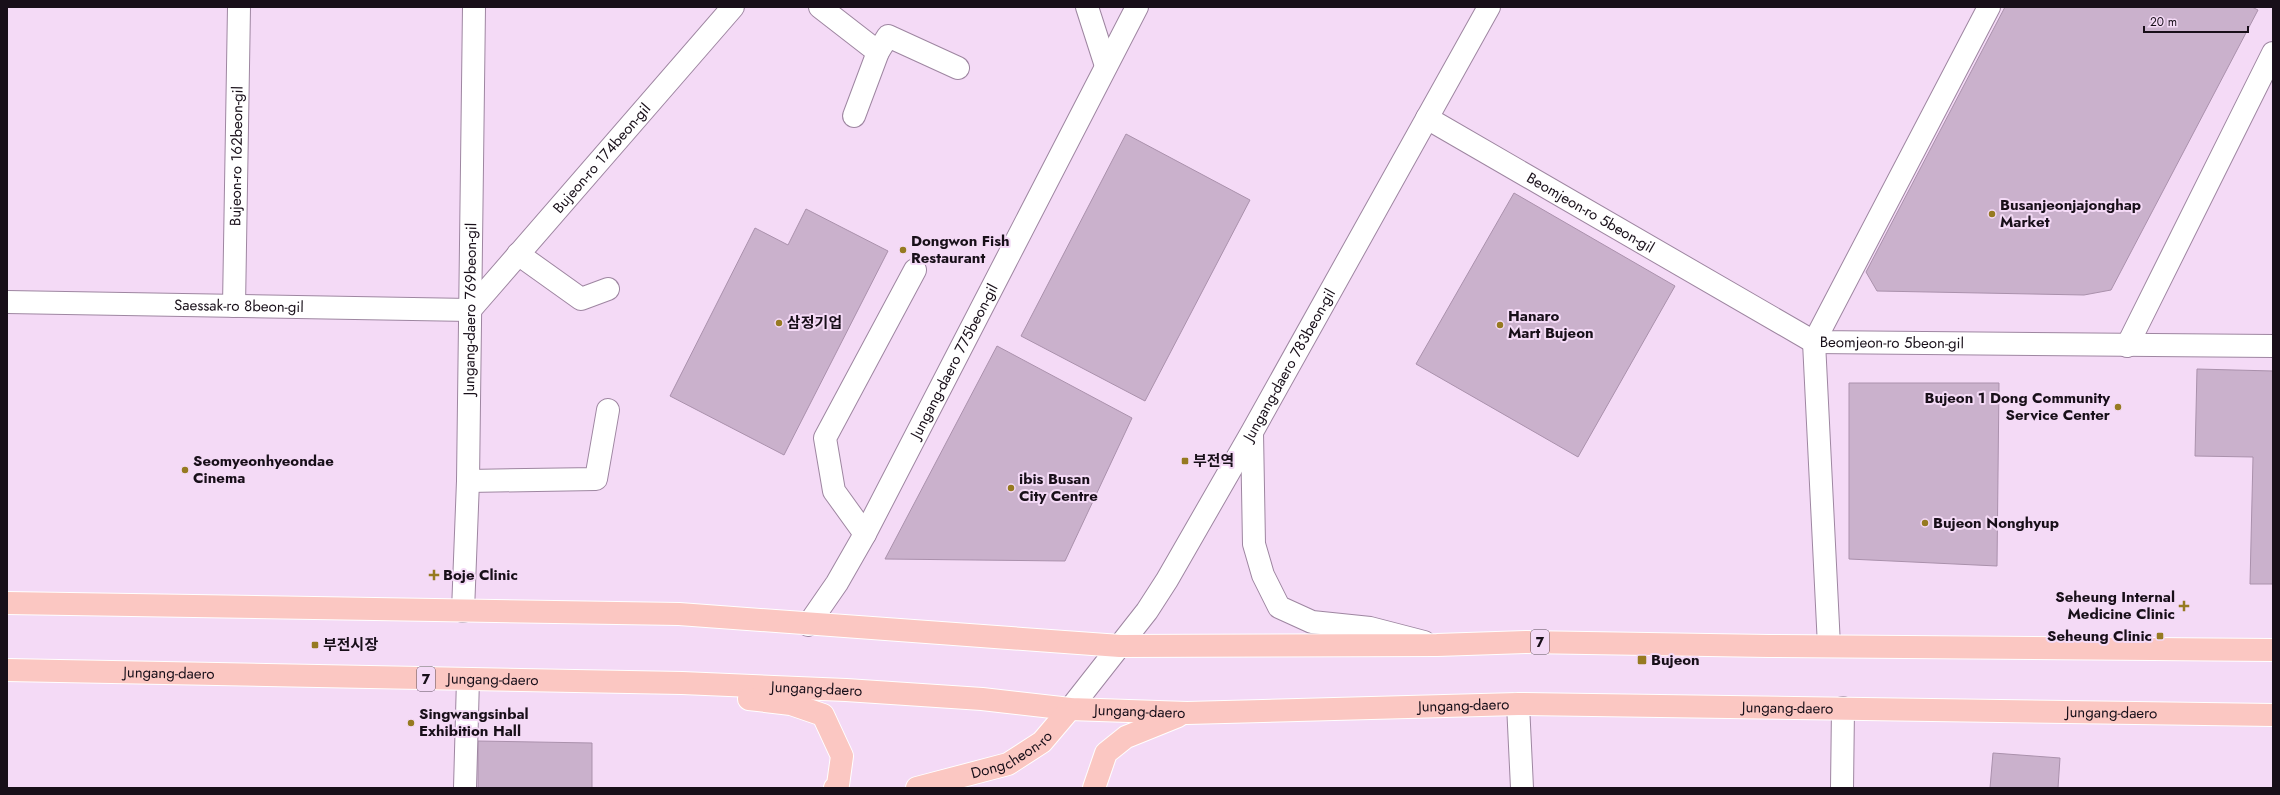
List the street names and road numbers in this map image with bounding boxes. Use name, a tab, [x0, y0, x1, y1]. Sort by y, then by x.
street label: Bujeon-ro 162beon-gil	[224, 86, 249, 226]
street label: Bujeon-ro 174beon-gil	[548, 98, 656, 218]
street label: Beomjeon-ro 5beon-gil	[1523, 167, 1659, 258]
street label: Jungang-daero 769beon-gil	[458, 223, 482, 398]
street label: Jungang-daero 775beon-gil	[904, 280, 1003, 444]
street label: Jungang-daero 783beon-gil	[1237, 285, 1341, 447]
street label: Saessak-ro 8beon-gil	[174, 294, 304, 318]
street label: Beomjeon-ro 5beon-gil	[1820, 331, 1964, 354]
road number: 7	[1531, 630, 1549, 654]
street label: Jungang-daero	[121, 661, 215, 685]
road number: 7	[417, 667, 435, 691]
street label: Jungang-daero	[445, 667, 539, 691]
street label: Jungang-daero	[769, 676, 863, 702]
street label: Jungang-daero	[1416, 693, 1510, 718]
street label: Jungang-daero	[1740, 696, 1834, 720]
street label: Jungang-daero	[1092, 699, 1186, 724]
street label: Jungang-daero	[2064, 701, 2157, 724]
street label: Dongcheon-ro	[968, 726, 1058, 784]

